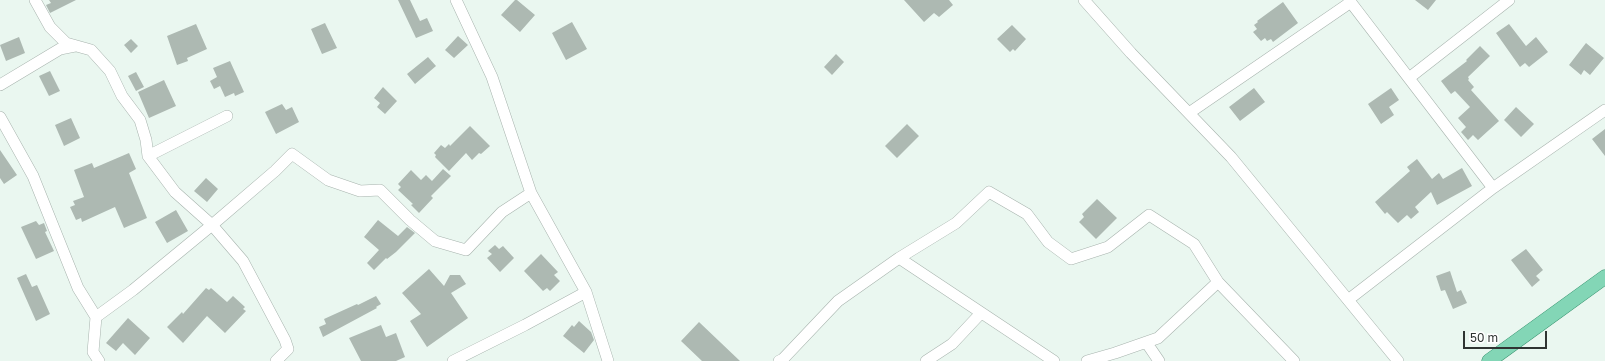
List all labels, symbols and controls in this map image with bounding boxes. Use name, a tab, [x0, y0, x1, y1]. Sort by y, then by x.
scale bar	[1465, 323, 1549, 349]
text: 50 m	[1470, 330, 1498, 345]

